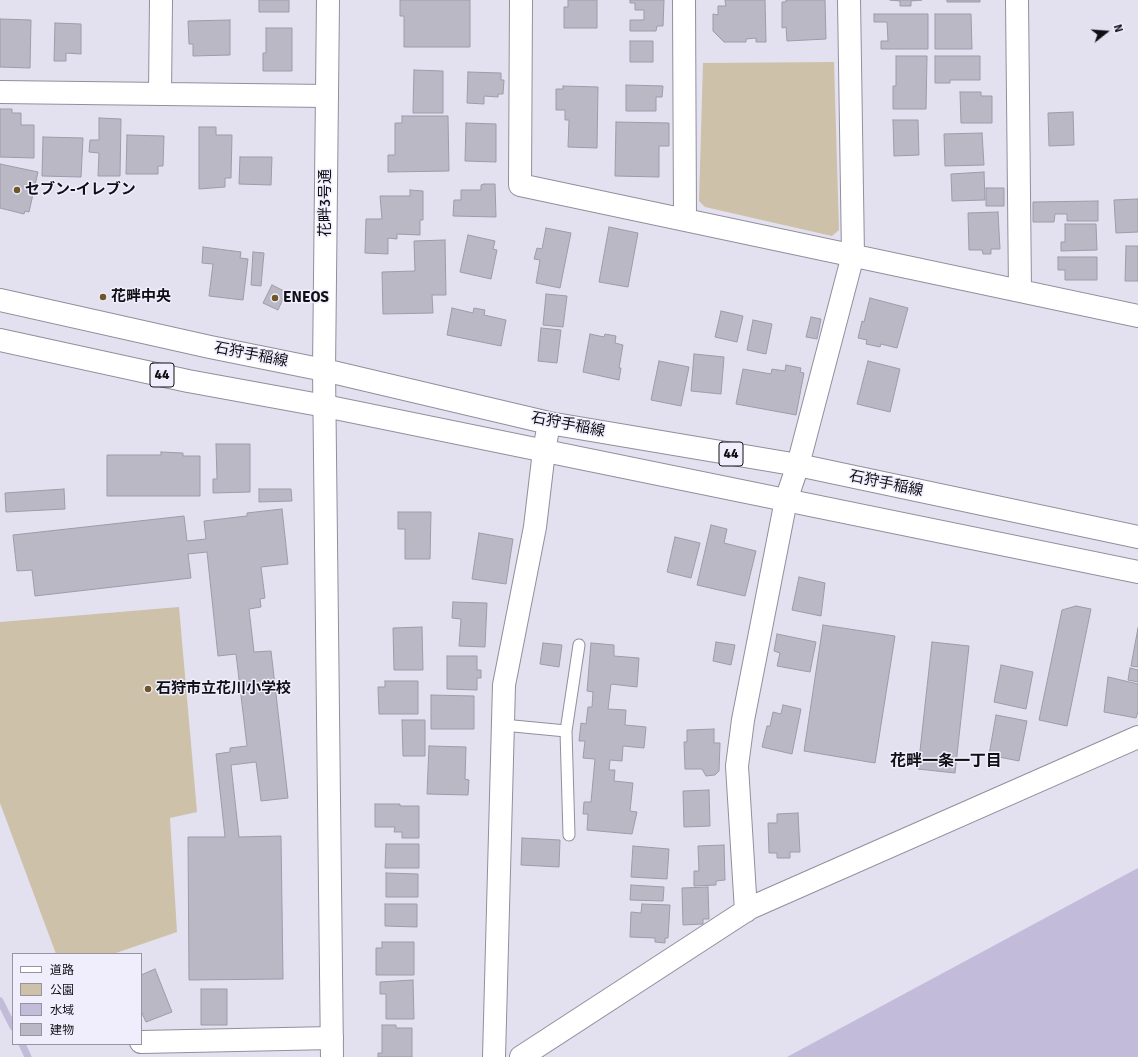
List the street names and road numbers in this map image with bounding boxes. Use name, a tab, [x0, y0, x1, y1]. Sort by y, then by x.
street label: 花畔3号通	[317, 169, 335, 237]
street label: 石狩手稲線	[212, 339, 290, 371]
road number: 44	[150, 363, 174, 387]
street label: 石狩手稲線	[529, 409, 607, 441]
road number: 44	[719, 442, 743, 466]
street label: 石狩手稲線	[847, 467, 925, 501]

